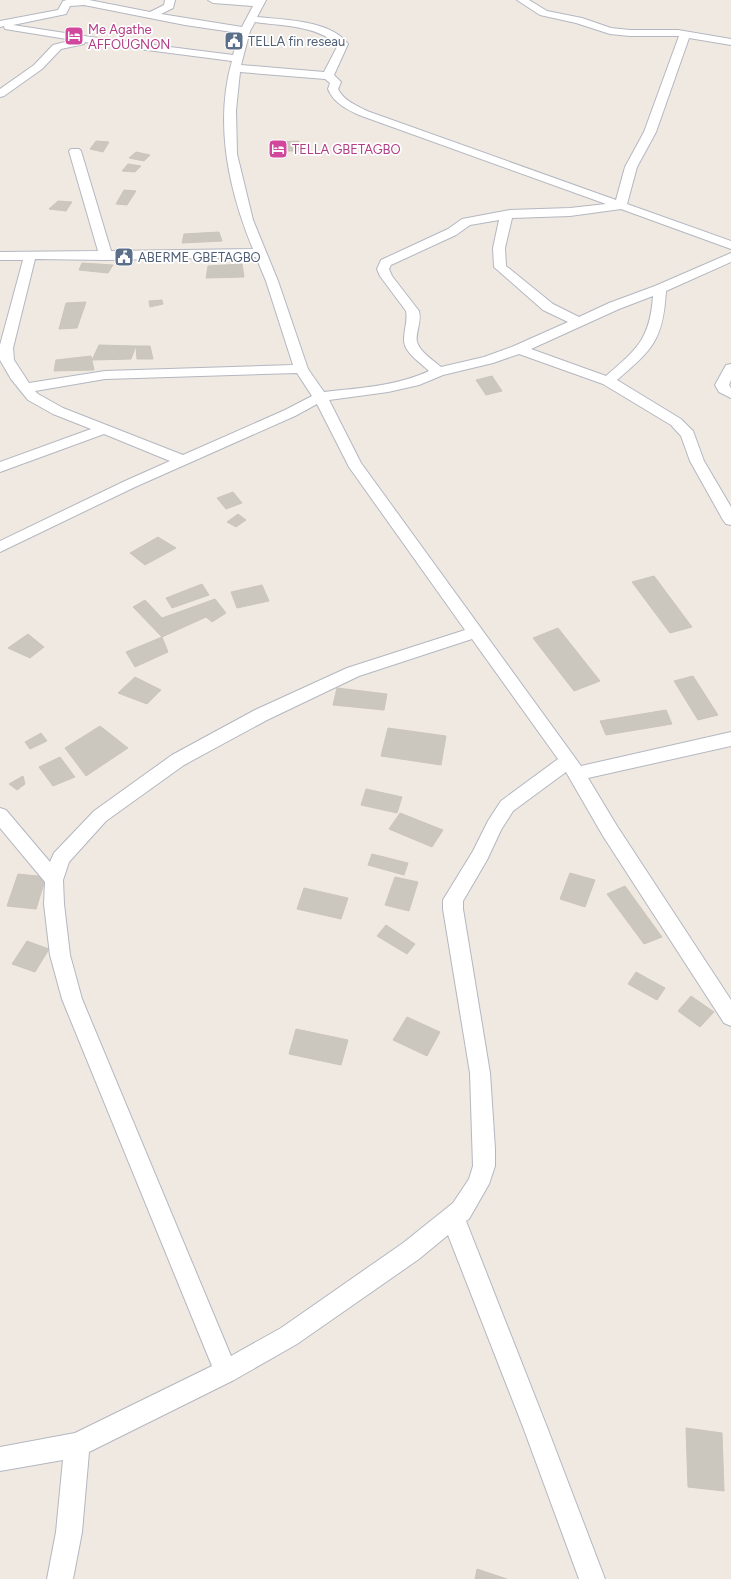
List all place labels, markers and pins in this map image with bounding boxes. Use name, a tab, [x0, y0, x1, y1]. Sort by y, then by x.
place label: Me Agathe AFFOUGNON	[88, 22, 170, 52]
hotel icon: Me Agathe AFFOUGNON	[63, 25, 85, 47]
public building icon: TELLA fin reseau	[223, 30, 245, 52]
place label: TELLA fin reseau	[248, 34, 345, 49]
hotel icon: TELLA GBETAGBO	[267, 138, 289, 160]
place label: TELLA GBETAGBO	[292, 142, 401, 157]
public building icon: ABERME GBETAGBO	[113, 246, 135, 268]
place label: ABERME GBETAGBO	[138, 250, 261, 265]

